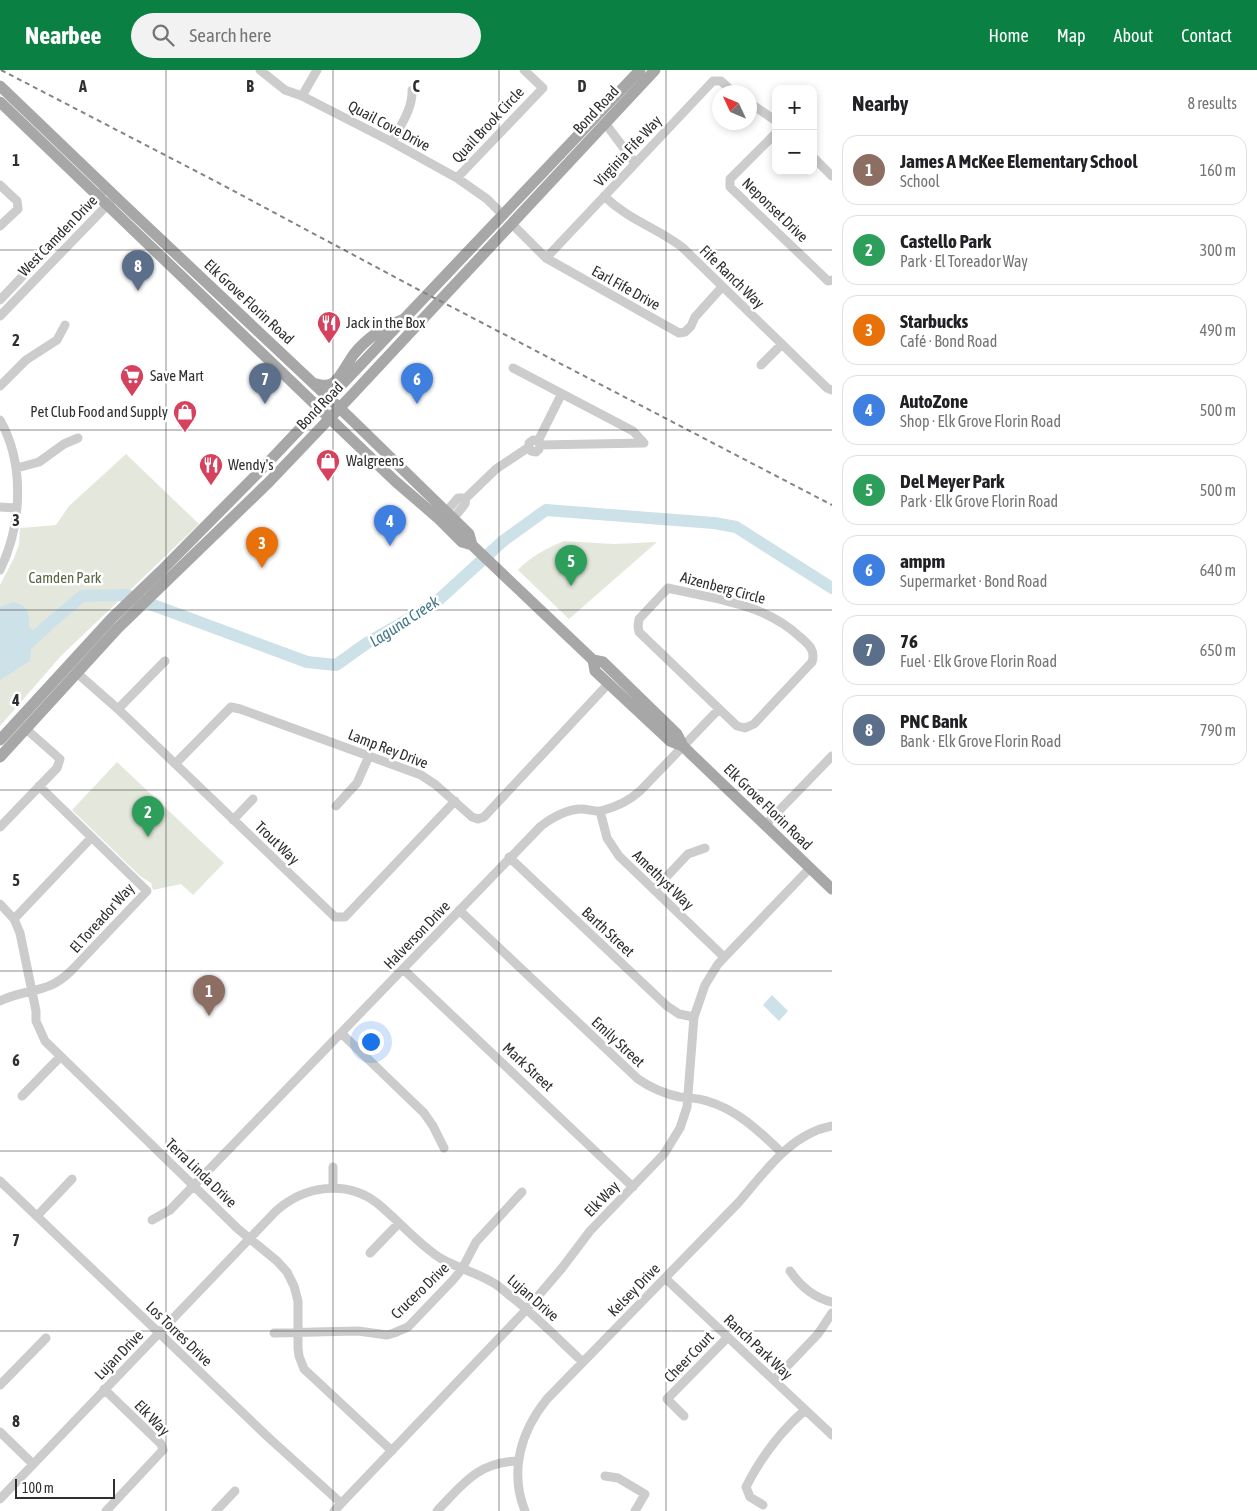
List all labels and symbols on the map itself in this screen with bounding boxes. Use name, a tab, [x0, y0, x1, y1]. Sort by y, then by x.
text: A	[78, 77, 87, 95]
text: B	[246, 77, 254, 95]
text: C	[412, 77, 420, 95]
text: D	[578, 77, 587, 95]
street label: Bond Road	[569, 82, 622, 137]
street label: Quail Brook Circle	[448, 83, 527, 166]
north arrow	[712, 85, 757, 130]
street label: Quail Cove Drive	[345, 97, 433, 154]
street label: Virginia Fife Way	[591, 112, 665, 190]
text: 1	[12, 151, 20, 169]
street label: Neponset Drive	[739, 174, 812, 245]
street label: West Camden Drive	[15, 192, 101, 280]
street label: Fife Ranch Way	[697, 242, 768, 311]
pin: 8	[122, 250, 154, 291]
street label: Elk Grove Florin Road	[201, 256, 298, 347]
street label: Earl Fife Drive	[589, 262, 664, 313]
restaurant icon: Jack in the Box	[316, 310, 342, 344]
place label: Jack in the Box	[346, 314, 425, 331]
text: 2	[12, 331, 20, 349]
supermarket icon: Save Mart	[119, 363, 145, 397]
pin: 7	[249, 363, 281, 404]
pin: 6	[401, 363, 433, 404]
place label: Save Mart	[150, 367, 204, 384]
street label: Bond Road	[293, 378, 346, 433]
shop icon: Pet Club Food and Supply	[172, 399, 198, 433]
place label: Pet Club Food and Supply	[30, 403, 168, 420]
shop icon: Walgreens	[315, 448, 341, 482]
restaurant icon: Wendy's	[198, 452, 224, 486]
place label: Walgreens	[346, 452, 404, 469]
place label: Wendy's	[228, 456, 274, 473]
pin: 4	[374, 505, 406, 546]
text: 3	[12, 511, 20, 529]
pin: 3	[246, 527, 278, 568]
pin: 5	[555, 545, 587, 586]
street label: Aizenberg Circle	[679, 568, 768, 607]
park label: Camden Park	[29, 569, 102, 586]
water label: Laguna Creek	[366, 591, 443, 651]
text: 4	[11, 691, 20, 709]
street label: Lamp Rey Drive	[346, 725, 431, 772]
street label: Elk Grove Florin Road	[721, 760, 816, 853]
pin: 2	[132, 796, 164, 837]
street label: Trout Way	[252, 818, 303, 868]
street label: Amethyst Way	[629, 846, 697, 913]
text: 5	[12, 871, 20, 889]
street label: El Toreador Way	[66, 879, 137, 956]
street label: Halverson Drive	[380, 897, 453, 972]
street label: Barth Street	[579, 903, 638, 960]
pin: 1	[193, 975, 225, 1016]
street label: Emily Street	[589, 1013, 648, 1070]
your location	[358, 1029, 384, 1055]
street label: Mark Street	[500, 1039, 557, 1094]
text: 6	[12, 1051, 20, 1069]
street label: Terra Linda Drive	[162, 1135, 240, 1211]
street label: Elk Way	[581, 1177, 623, 1220]
text: 7	[12, 1231, 20, 1249]
street label: Crucero Drive	[387, 1259, 452, 1322]
street label: Kelsey Drive	[604, 1259, 663, 1320]
street label: Lujan Drive	[504, 1271, 562, 1324]
street label: Los Torres Drive	[143, 1298, 216, 1369]
street label: Ranch Park Way	[721, 1311, 796, 1383]
street label: Lujan Drive	[91, 1326, 146, 1383]
street label: Cheer Court	[660, 1328, 717, 1385]
street label: Elk Way	[131, 1396, 173, 1439]
text: 8	[12, 1412, 20, 1430]
scale bar	[15, 1476, 115, 1499]

